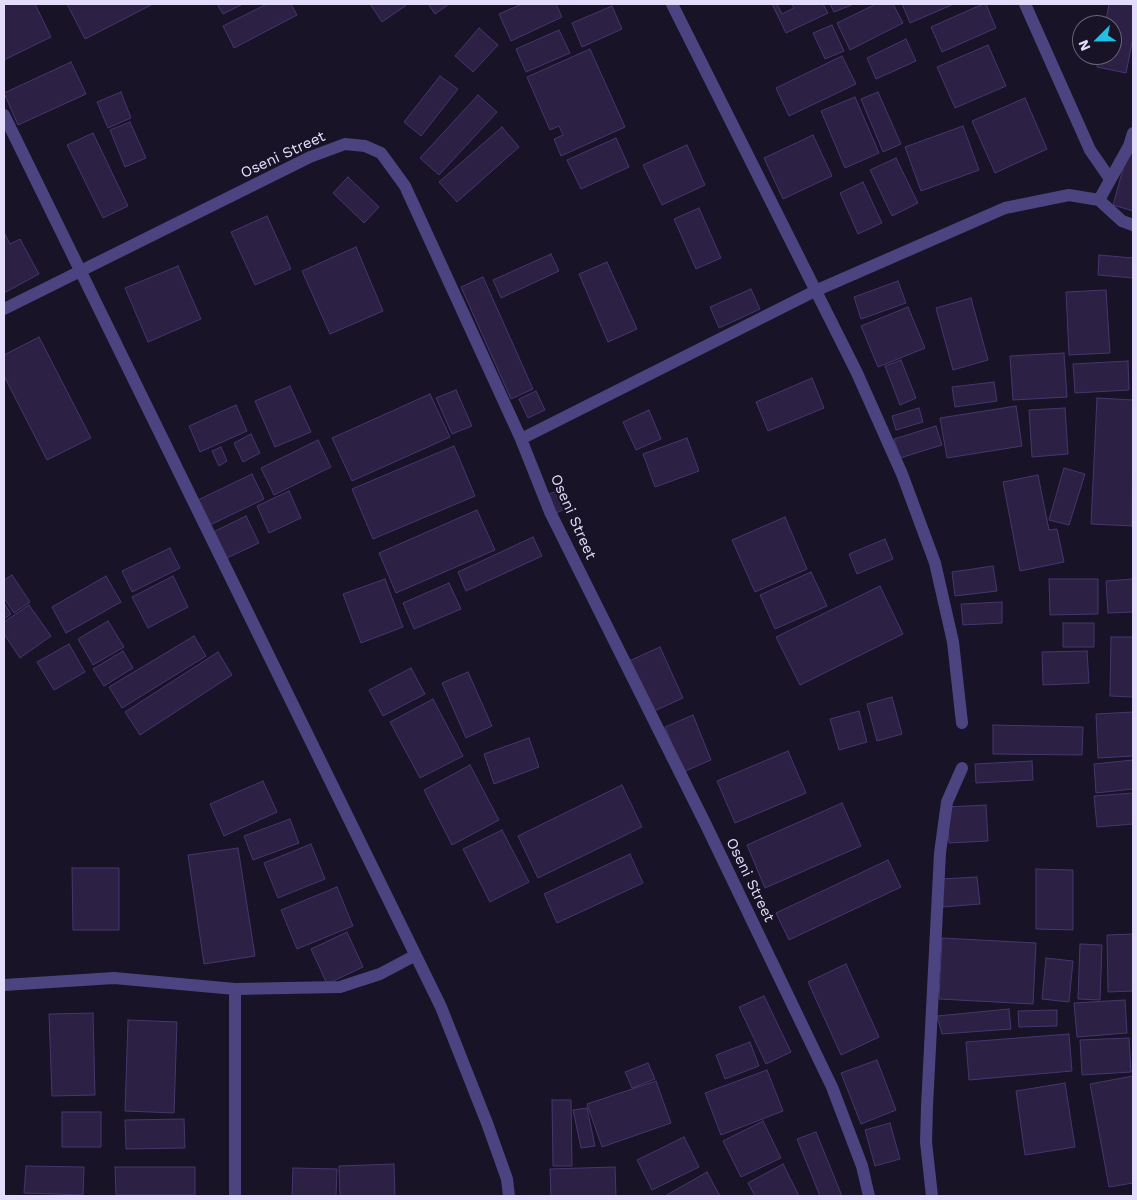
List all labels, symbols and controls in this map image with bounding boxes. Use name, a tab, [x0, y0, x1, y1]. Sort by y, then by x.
north arrow	[1072, 15, 1122, 65]
text: N	[1075, 38, 1094, 53]
street label: Oseni Street	[238, 128, 328, 182]
street label: Oseni Street	[546, 472, 600, 562]
street label: Oseni Street	[722, 835, 778, 925]

